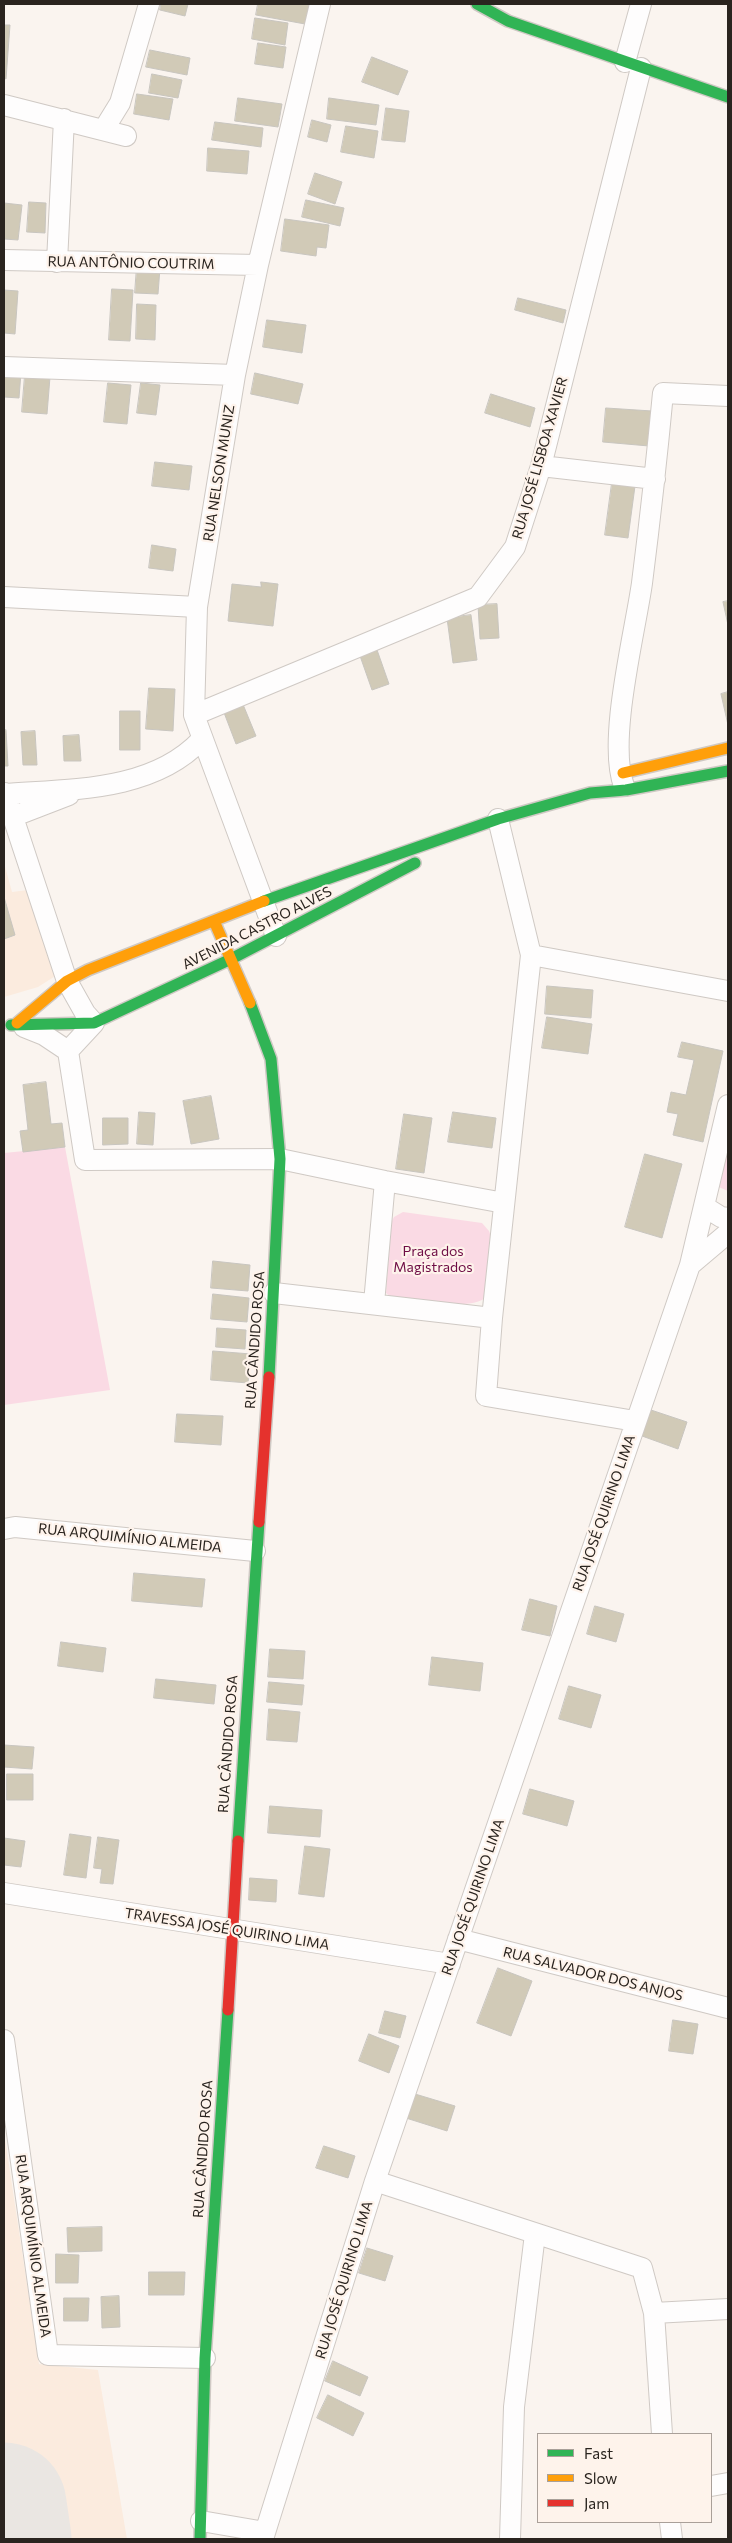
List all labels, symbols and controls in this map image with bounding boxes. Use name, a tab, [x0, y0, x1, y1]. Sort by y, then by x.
street label: RUA ANTÔNIO COUTRIM	[47, 253, 215, 273]
street label: RUA JOSÉ LISBOA XAVIER	[509, 375, 571, 541]
street label: RUA NELSON MUNIZ	[200, 403, 238, 543]
street label: AVENIDA CASTRO ALVES	[179, 883, 335, 973]
park label: Praça dos Magistrados	[393, 1243, 473, 1276]
street label: RUA CÂNDIDO ROSA	[242, 1270, 268, 1410]
street label: RUA JOSÉ QUIRINO LIMA	[569, 1432, 639, 1594]
street label: RUA ARQUIMÍNIO ALMEIDA	[37, 1520, 223, 1556]
street label: RUA CÂNDIDO ROSA	[215, 1674, 241, 1814]
street label: RUA JOSÉ QUIRINO LIMA	[438, 1816, 508, 1978]
street label: TRAVESSA JOSÉ QUIRINO LIMA	[123, 1905, 331, 1953]
street label: RUA SALVADOR DOS ANJOS	[501, 1944, 685, 2004]
street label: RUA CÂNDIDO ROSA	[190, 2079, 216, 2219]
street label: RUA ARQUIMÍNIO ALMEIDA	[12, 2154, 54, 2338]
street label: RUA JOSÉ QUIRINO LIMA	[312, 2199, 376, 2361]
legend	[537, 2433, 712, 2523]
text: Fast	[584, 2444, 613, 2462]
text: Slow	[584, 2469, 617, 2487]
text: Jam	[584, 2494, 609, 2512]

